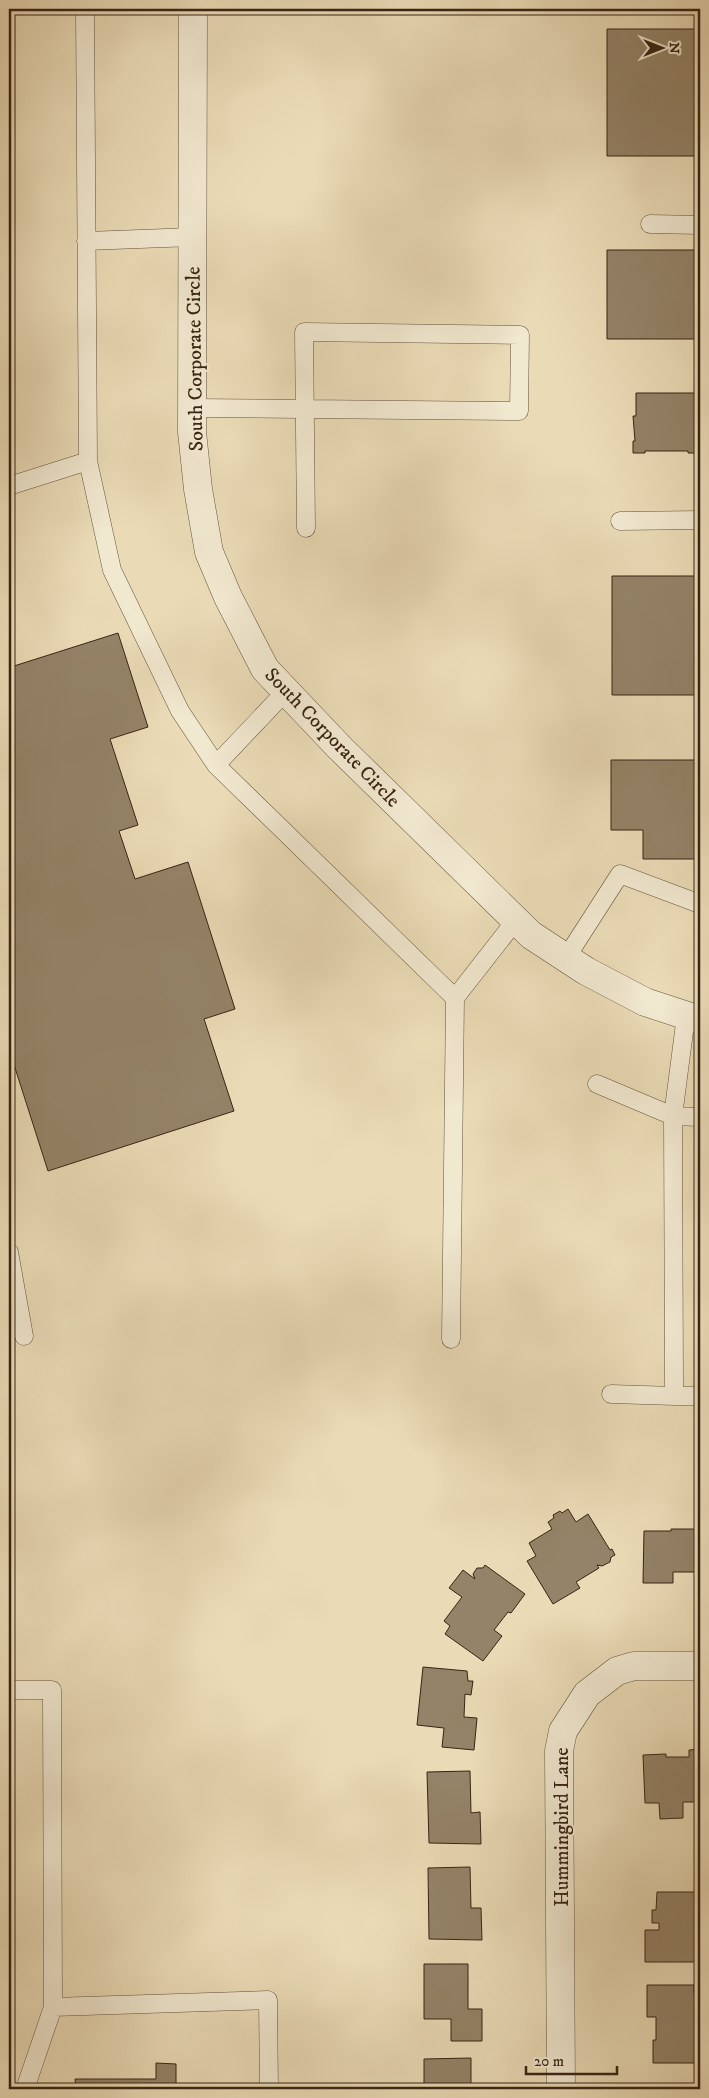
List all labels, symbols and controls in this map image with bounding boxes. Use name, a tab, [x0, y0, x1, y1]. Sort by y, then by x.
north arrow	[636, 22, 686, 72]
text: N	[665, 42, 683, 54]
street label: South Corporate Circle	[181, 266, 210, 451]
street label: South Corporate Circle	[259, 663, 405, 813]
street label: Hummingbird Lane	[550, 1747, 575, 1907]
scale bar	[526, 2043, 618, 2075]
text: 20 m	[534, 2052, 564, 2071]

